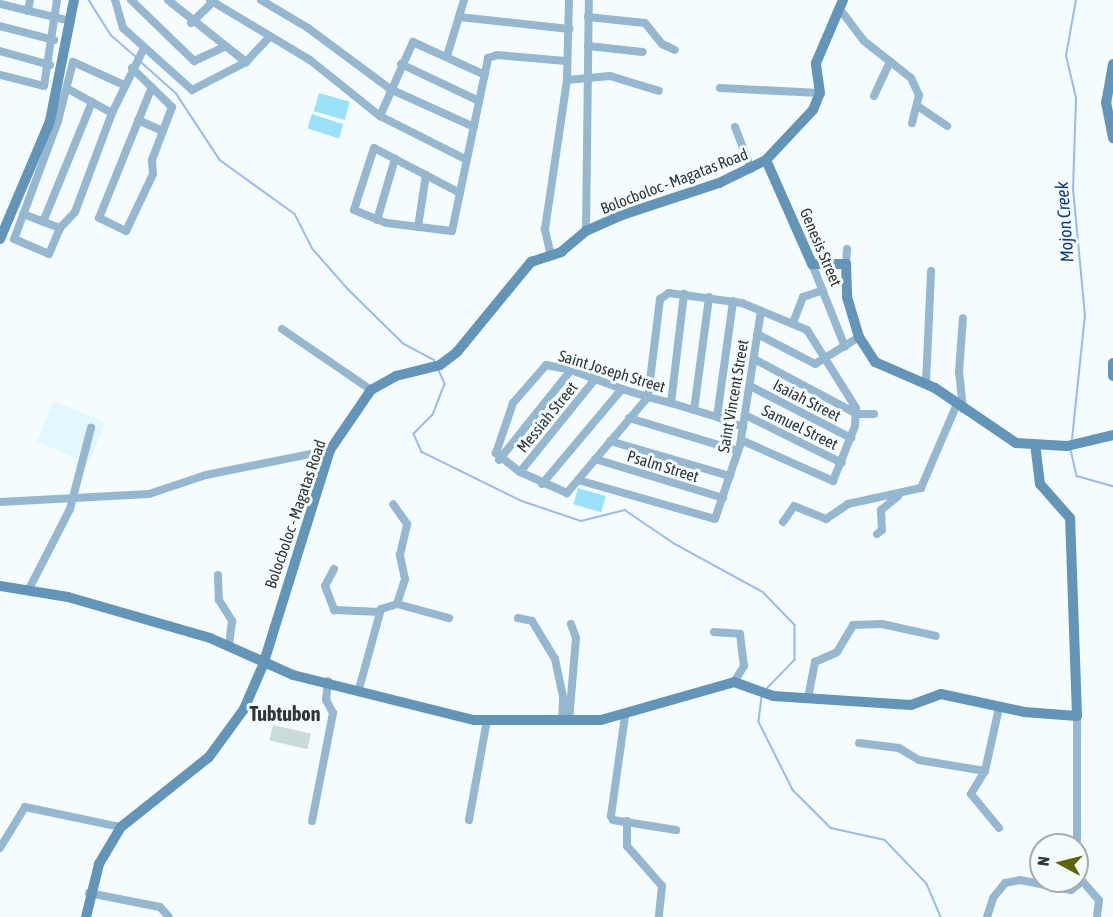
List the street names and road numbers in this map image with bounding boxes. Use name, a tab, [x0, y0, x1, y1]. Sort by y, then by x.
street label: Bolocboloc - Magatas Road	[598, 144, 750, 218]
street label: Genesis Street	[796, 205, 846, 289]
street label: Saint Vincent Street	[714, 338, 752, 454]
street label: Saint Joseph Street	[556, 346, 668, 396]
street label: Isaiah Street	[770, 375, 844, 425]
street label: Messiah Street	[513, 378, 581, 456]
street label: Samuel Street	[759, 400, 841, 454]
street label: Bolocboloc - Magatas Road	[260, 437, 330, 591]
street label: Psalm Street	[625, 446, 701, 486]

